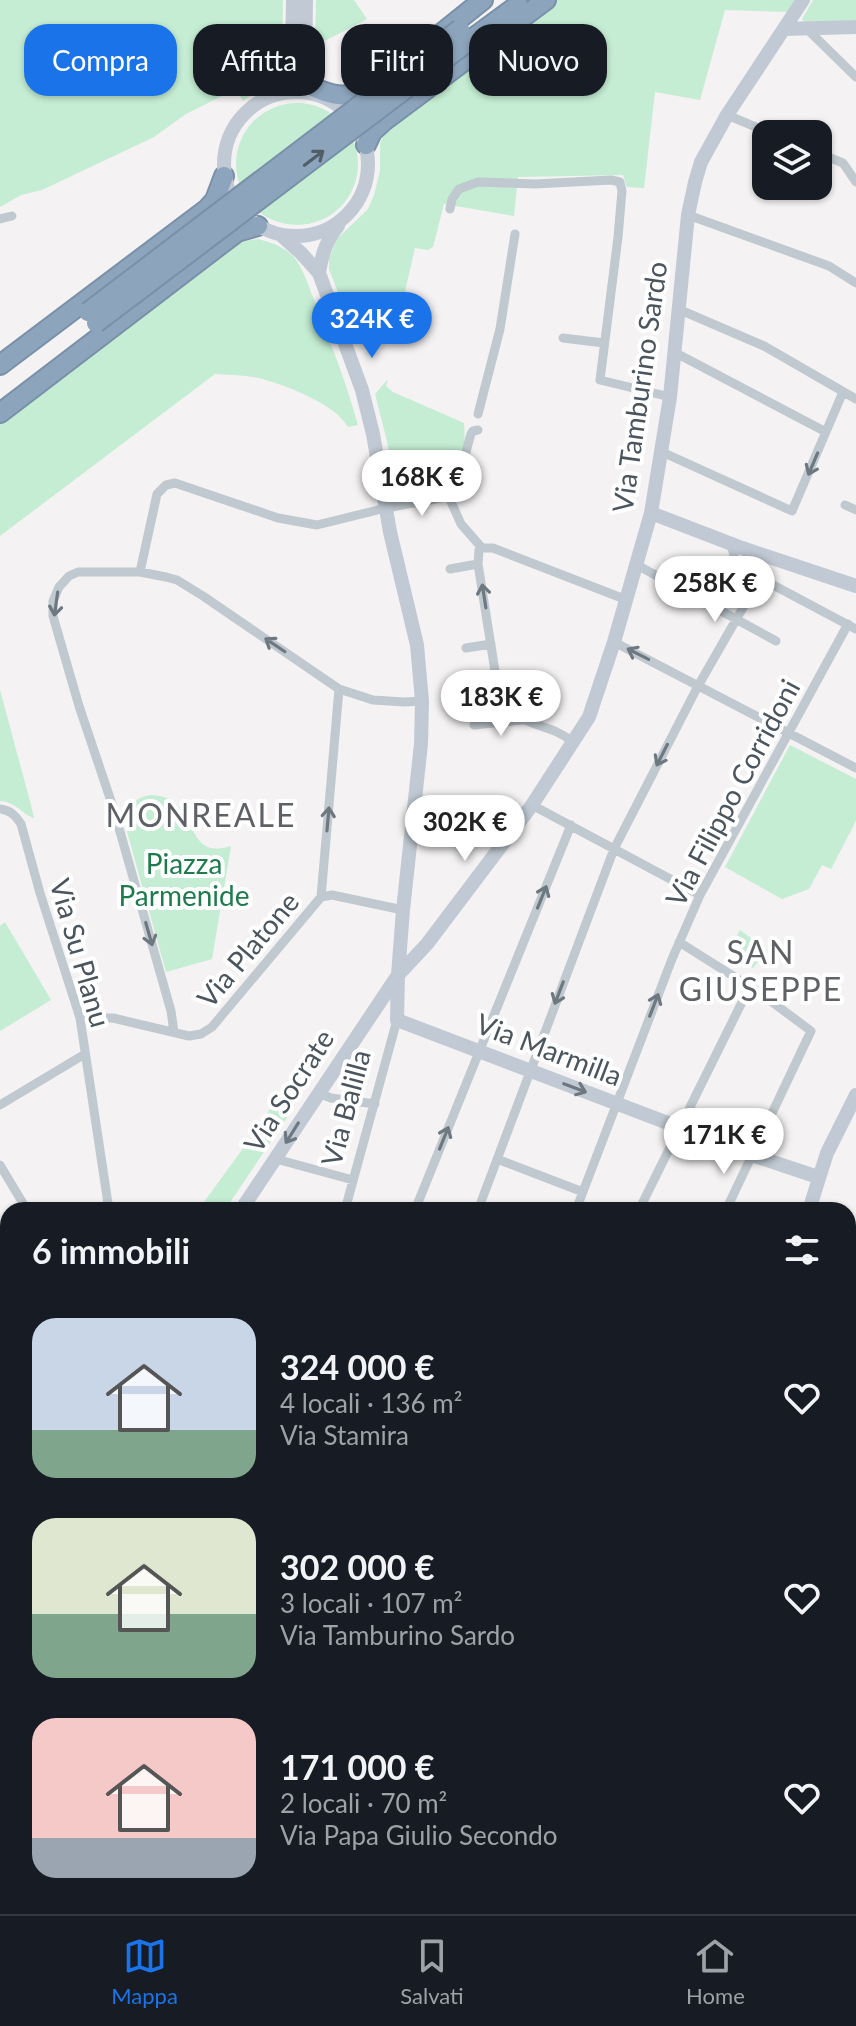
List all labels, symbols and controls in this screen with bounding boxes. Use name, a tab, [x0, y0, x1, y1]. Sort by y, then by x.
chip: Compra	[24, 24, 177, 96]
chip: Affitta	[193, 24, 325, 96]
chip: Filtri	[341, 24, 453, 96]
chip: Nuovo	[469, 24, 607, 96]
map controls	[752, 120, 832, 200]
button: layers	[752, 120, 832, 200]
one-way arrow	[303, 149, 324, 166]
street label: Via Tamburino Sardo	[605, 259, 673, 515]
pin: 324K €	[307, 292, 437, 360]
text: 324K €	[330, 302, 414, 334]
pin: 168K €	[357, 450, 487, 518]
one-way arrow	[804, 451, 819, 476]
text: 168K €	[380, 460, 464, 492]
pin: 258K €	[650, 556, 780, 624]
text: 258K €	[673, 566, 757, 598]
one-way arrow	[475, 584, 490, 609]
one-way arrow	[48, 591, 63, 617]
one-way arrow	[264, 637, 287, 653]
one-way arrow	[627, 646, 650, 662]
pin: 183K €	[436, 670, 566, 738]
street label: Via Filippo Corridoni	[658, 673, 806, 912]
text: 183K €	[459, 680, 543, 712]
one-way arrow	[654, 743, 669, 766]
district label: MONREALE	[106, 795, 296, 834]
pin: 302K €	[400, 795, 530, 863]
text: 302K €	[423, 805, 507, 837]
one-way arrow	[321, 806, 336, 833]
park label: Piazza Parmenide	[118, 846, 250, 912]
street label: Via Su Planu	[44, 875, 118, 1031]
street label: Via Platone	[189, 885, 305, 1014]
one-way arrow	[536, 885, 550, 910]
one-way arrow	[142, 920, 157, 946]
district label: SAN GIUSEPPE	[679, 932, 843, 1008]
one-way arrow	[551, 980, 565, 1005]
one-way arrow	[648, 993, 662, 1018]
street label: Via Marmilla	[472, 1006, 627, 1092]
street label: Via Socrate	[236, 1023, 340, 1158]
street label: Via Balilla	[313, 1046, 377, 1170]
one-way arrow	[562, 1082, 586, 1096]
pin: 171K €	[659, 1108, 789, 1176]
text: 171K €	[682, 1118, 766, 1150]
one-way arrow	[284, 1122, 301, 1144]
one-way arrow	[438, 1126, 453, 1151]
icon: filters	[780, 1228, 824, 1272]
text: 6 immobili	[32, 1230, 190, 1271]
text: 324 000 €	[280, 1346, 435, 1387]
icon: home	[96, 1350, 192, 1446]
icon: heart	[780, 1376, 824, 1420]
text: 4 locali · 136 m²	[280, 1387, 462, 1419]
text: Via Stamira	[280, 1419, 409, 1451]
text: 302 000 €	[280, 1546, 435, 1587]
icon: home	[96, 1550, 192, 1646]
icon: heart	[780, 1576, 824, 1620]
text: 3 locali · 107 m²	[280, 1587, 462, 1619]
text: Via Tamburino Sardo	[280, 1619, 515, 1651]
text: 171 000 €	[280, 1746, 435, 1787]
icon: home	[96, 1750, 192, 1846]
icon: heart	[780, 1776, 824, 1820]
text: 2 locali · 70 m²	[280, 1787, 447, 1819]
text: Via Papa Giulio Secondo	[280, 1819, 558, 1851]
tab: Mappa	[111, 1934, 178, 2009]
tab: Salvati	[400, 1934, 464, 2009]
tab: Home	[686, 1934, 745, 2009]

